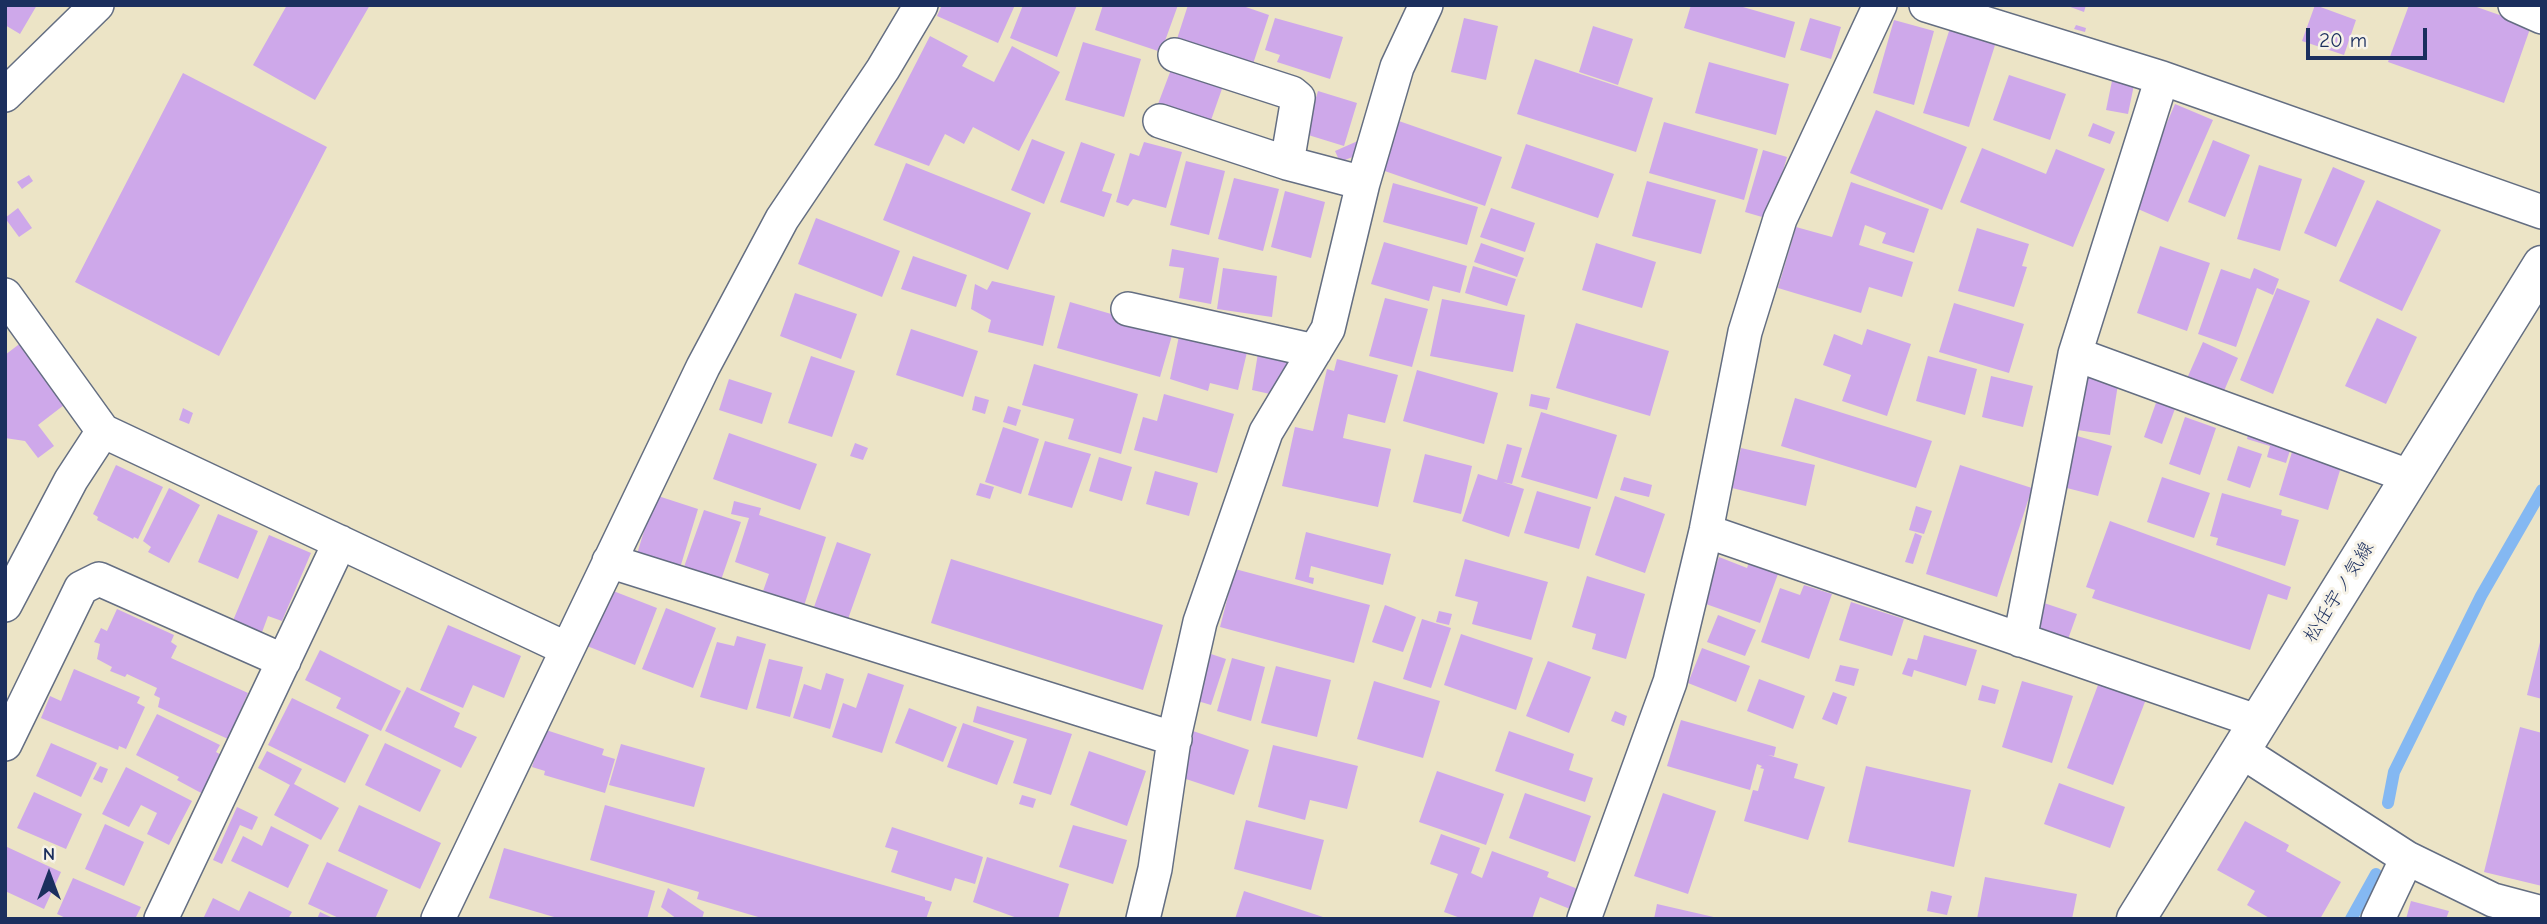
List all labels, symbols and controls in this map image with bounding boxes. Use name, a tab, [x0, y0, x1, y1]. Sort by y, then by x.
scale bar	[2309, 14, 2430, 58]
text: 20 m	[2319, 28, 2367, 52]
street label: 松任宇ノ気線	[2299, 538, 2379, 646]
north arrow	[14, 840, 84, 910]
text: N	[43, 843, 55, 865]

